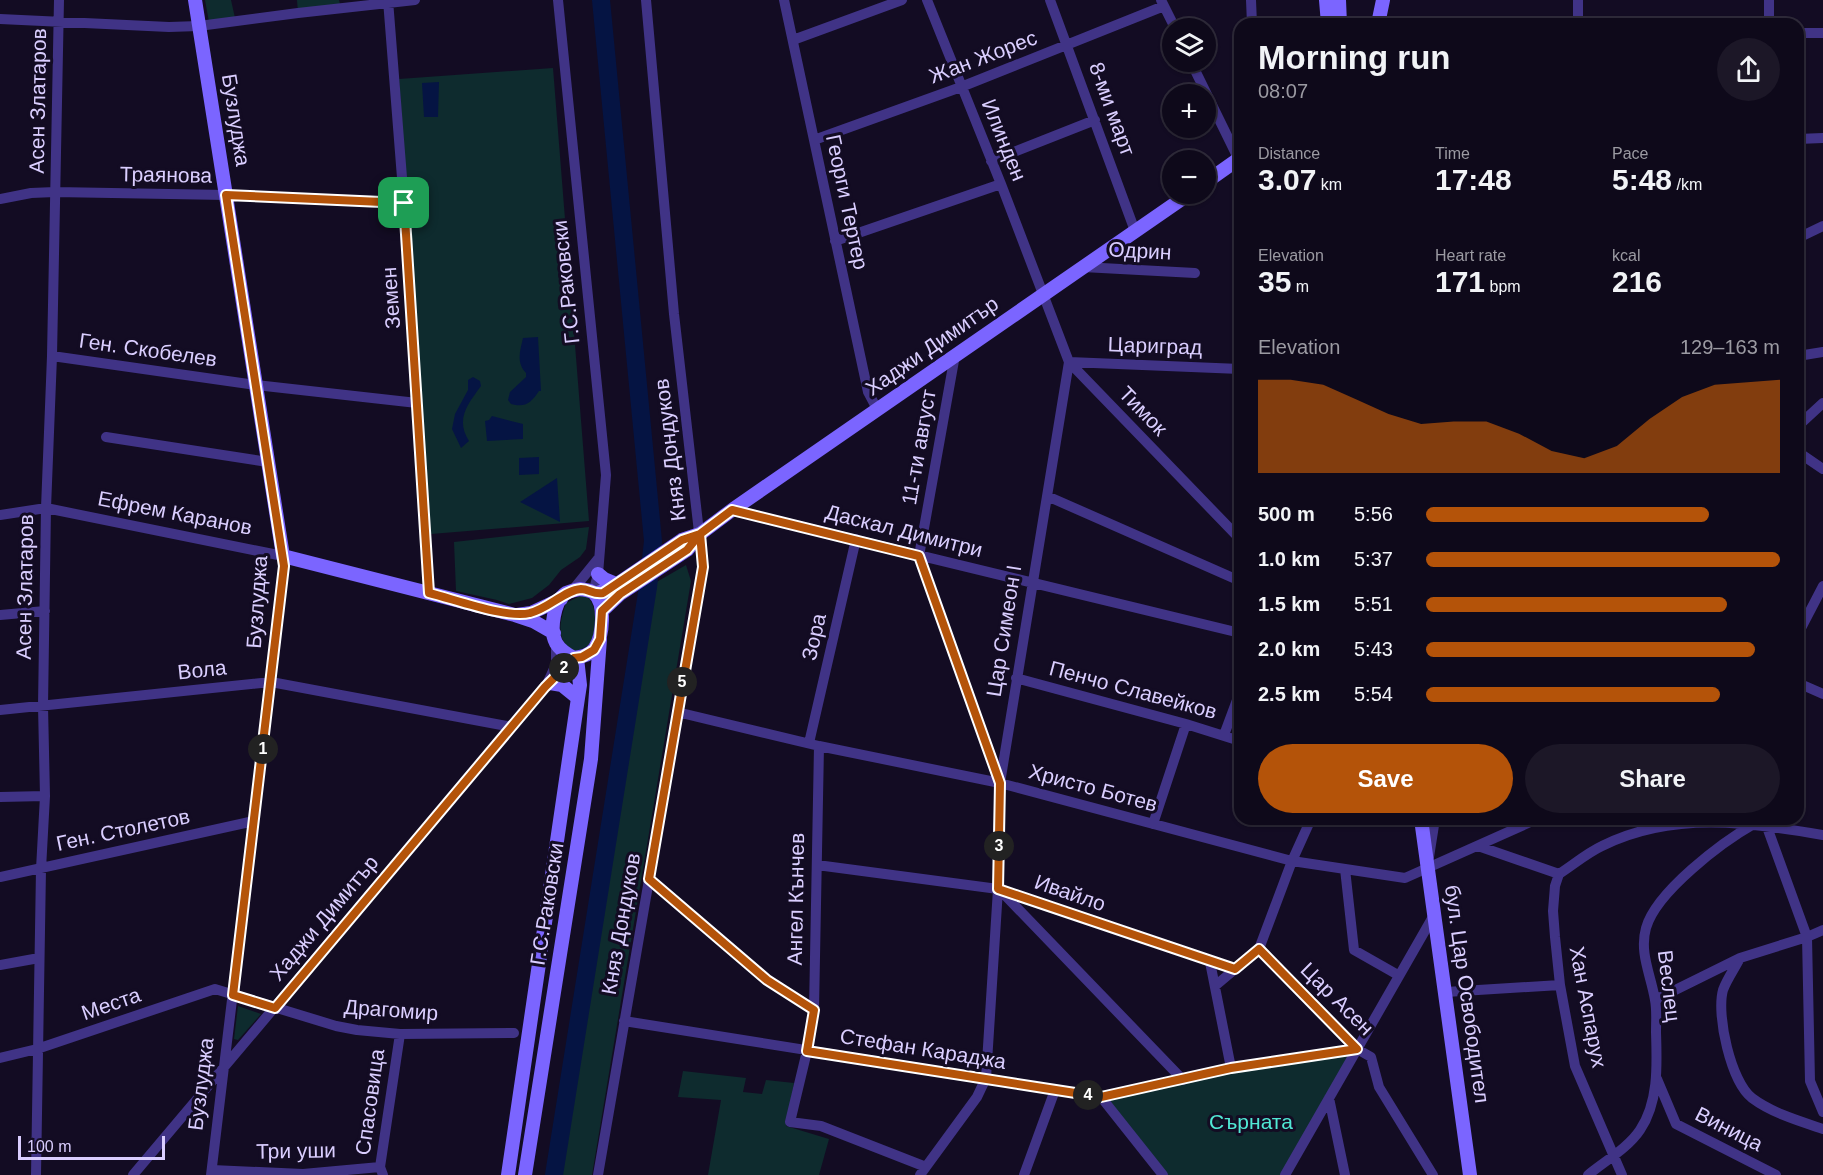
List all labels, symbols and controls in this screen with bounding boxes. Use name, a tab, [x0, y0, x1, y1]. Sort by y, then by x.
map controls	[1162, 18, 1216, 204]
button: layers	[1162, 18, 1216, 72]
street label: Жан Жорес	[926, 25, 1040, 88]
street label: Асен Златаров	[25, 28, 50, 174]
button: share	[1717, 38, 1780, 101]
text: Morning run	[1258, 39, 1450, 76]
street label: 8-ми март	[1085, 59, 1140, 159]
street label: Бузлуджа	[218, 72, 255, 168]
text: 08:07	[1258, 80, 1308, 102]
button: +	[1162, 84, 1216, 138]
street label: Илинден	[978, 96, 1031, 184]
street label: Георги Тертер	[822, 132, 873, 272]
text: Distance	[1258, 145, 1320, 162]
text: Time	[1435, 145, 1470, 162]
text: Pace	[1612, 145, 1648, 162]
button: −	[1162, 150, 1216, 204]
street label: Траянова	[120, 162, 213, 187]
text: 3.07	[1258, 163, 1316, 196]
text: 17:48	[1435, 163, 1512, 196]
text: 5:48	[1612, 163, 1672, 196]
text: km	[1316, 176, 1342, 193]
text: /km	[1672, 176, 1702, 193]
pin	[378, 177, 429, 228]
icon: arrive	[387, 186, 420, 219]
street label: Г.С.Раковски	[548, 219, 583, 345]
street label: Одрин	[1108, 237, 1172, 264]
text: Elevation	[1258, 247, 1324, 264]
text: Heart rate	[1435, 247, 1506, 264]
text: kcal	[1612, 247, 1640, 264]
text: 35	[1258, 265, 1291, 298]
text: 171	[1435, 265, 1485, 298]
text: 216	[1612, 265, 1662, 298]
street label: Земен	[377, 266, 404, 330]
text: m	[1291, 278, 1309, 295]
text: bpm	[1485, 278, 1521, 295]
street label: Хаджи Димитър	[861, 291, 1002, 400]
street label: Ген. Скобелев	[78, 328, 219, 371]
street label: Цариград	[1107, 332, 1203, 359]
text: Elevation	[1258, 336, 1340, 358]
text: 129–163 m	[1680, 336, 1780, 358]
street label: Княз Дондуков	[649, 377, 690, 523]
street label: Тимок	[1115, 381, 1173, 440]
street label: 11-ти август	[897, 387, 940, 506]
street label: Ефрем Каранов	[96, 486, 254, 539]
street label: Даскал Димитри	[823, 500, 985, 561]
text: 500 m	[1258, 503, 1315, 525]
text: 5:56	[1354, 503, 1393, 525]
street label: Асен Златаров	[12, 514, 37, 660]
text: 1.0 km	[1258, 548, 1320, 570]
text: 5:37	[1354, 548, 1393, 570]
street label: Бузлуджа	[242, 554, 271, 649]
street label: Цар Симеон I	[982, 563, 1025, 698]
text: 1.5 km	[1258, 593, 1320, 615]
text: 5:51	[1354, 593, 1393, 615]
street label: Зора	[797, 611, 830, 663]
text: 2.0 km	[1258, 638, 1320, 660]
text: 5:43	[1354, 638, 1393, 660]
pin: 2	[549, 653, 579, 683]
street label: Вола	[176, 655, 228, 684]
street label: Пенчо Славейков	[1047, 656, 1219, 723]
text: 2	[560, 659, 568, 676]
pin: 5	[667, 667, 697, 697]
text: 5	[678, 673, 686, 690]
text: 2.5 km	[1258, 683, 1320, 705]
text: 5:54	[1354, 683, 1393, 705]
pin: 1	[248, 734, 278, 764]
text: 1	[259, 740, 267, 757]
button: Save	[1258, 744, 1513, 813]
button: Share	[1525, 744, 1780, 813]
street label: Христо Ботев	[1026, 759, 1160, 816]
street label: Ген. Столетов	[54, 804, 192, 855]
pin: 3	[984, 831, 1014, 861]
street label: Ангел Кънчев	[783, 832, 808, 965]
text: 3	[995, 837, 1003, 854]
street label: Г.С.Раковски	[525, 841, 568, 967]
street label: Хаджи Димитър	[265, 850, 383, 985]
street label: Княз Дондуков	[597, 851, 644, 997]
street label: Ивайло	[1032, 870, 1109, 915]
street label: бул. Цар Освободител	[1441, 883, 1494, 1104]
street label: Хан Аспарух	[1565, 944, 1612, 1070]
street label: Веслец	[1654, 949, 1685, 1023]
street label: Цар Асен	[1296, 958, 1378, 1040]
street label: Места	[78, 983, 144, 1024]
street label: Драгомир	[343, 995, 439, 1024]
street label: Стефан Караджа	[838, 1024, 1008, 1073]
street label: Бузлуджа	[183, 1036, 218, 1132]
street label: Спасовица	[351, 1047, 388, 1157]
pin: 4	[1073, 1080, 1103, 1110]
text: 4	[1084, 1086, 1092, 1103]
street label: Виница	[1692, 1102, 1767, 1155]
park label: Сърната	[1209, 1110, 1293, 1133]
scale bar	[18, 1133, 165, 1160]
text: 100 m	[27, 1138, 71, 1155]
street label: Три уши	[256, 1138, 336, 1163]

